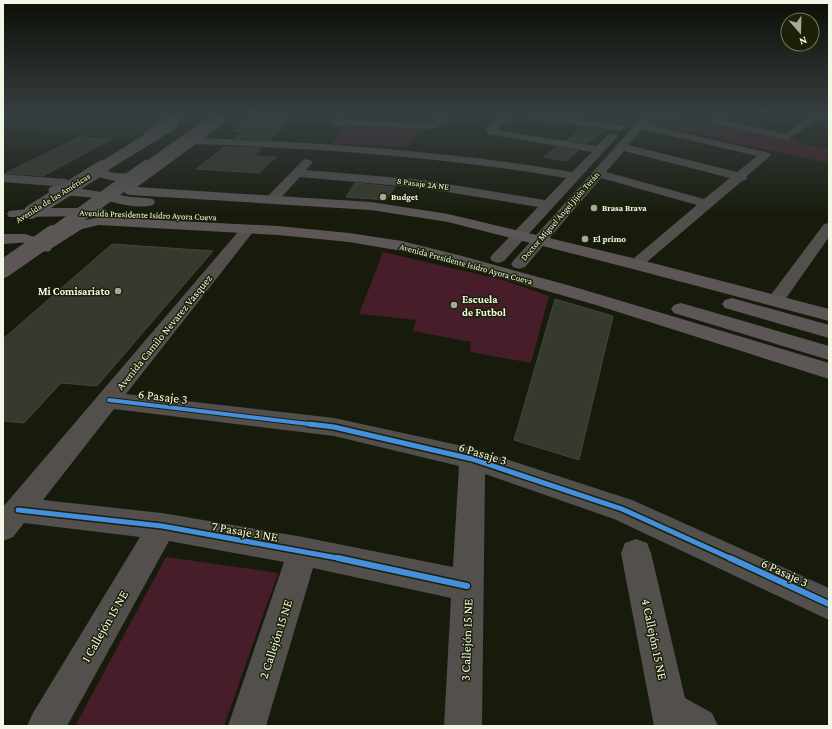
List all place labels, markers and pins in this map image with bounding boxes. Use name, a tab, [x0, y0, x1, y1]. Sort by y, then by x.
marker: Budget	[378, 192, 388, 202]
place label: Budget	[391, 192, 419, 202]
marker: Brasa Brava	[589, 203, 599, 213]
place label: Brasa Brava	[602, 203, 647, 213]
marker: El primo	[580, 234, 590, 244]
place label: El primo	[593, 234, 626, 244]
place label: Mi Comisariato	[38, 285, 110, 297]
marker: Mi Comisariato	[113, 286, 123, 296]
place label: Escuela de Futbol	[462, 293, 507, 318]
marker: Escuela de Futbol	[449, 300, 459, 310]

